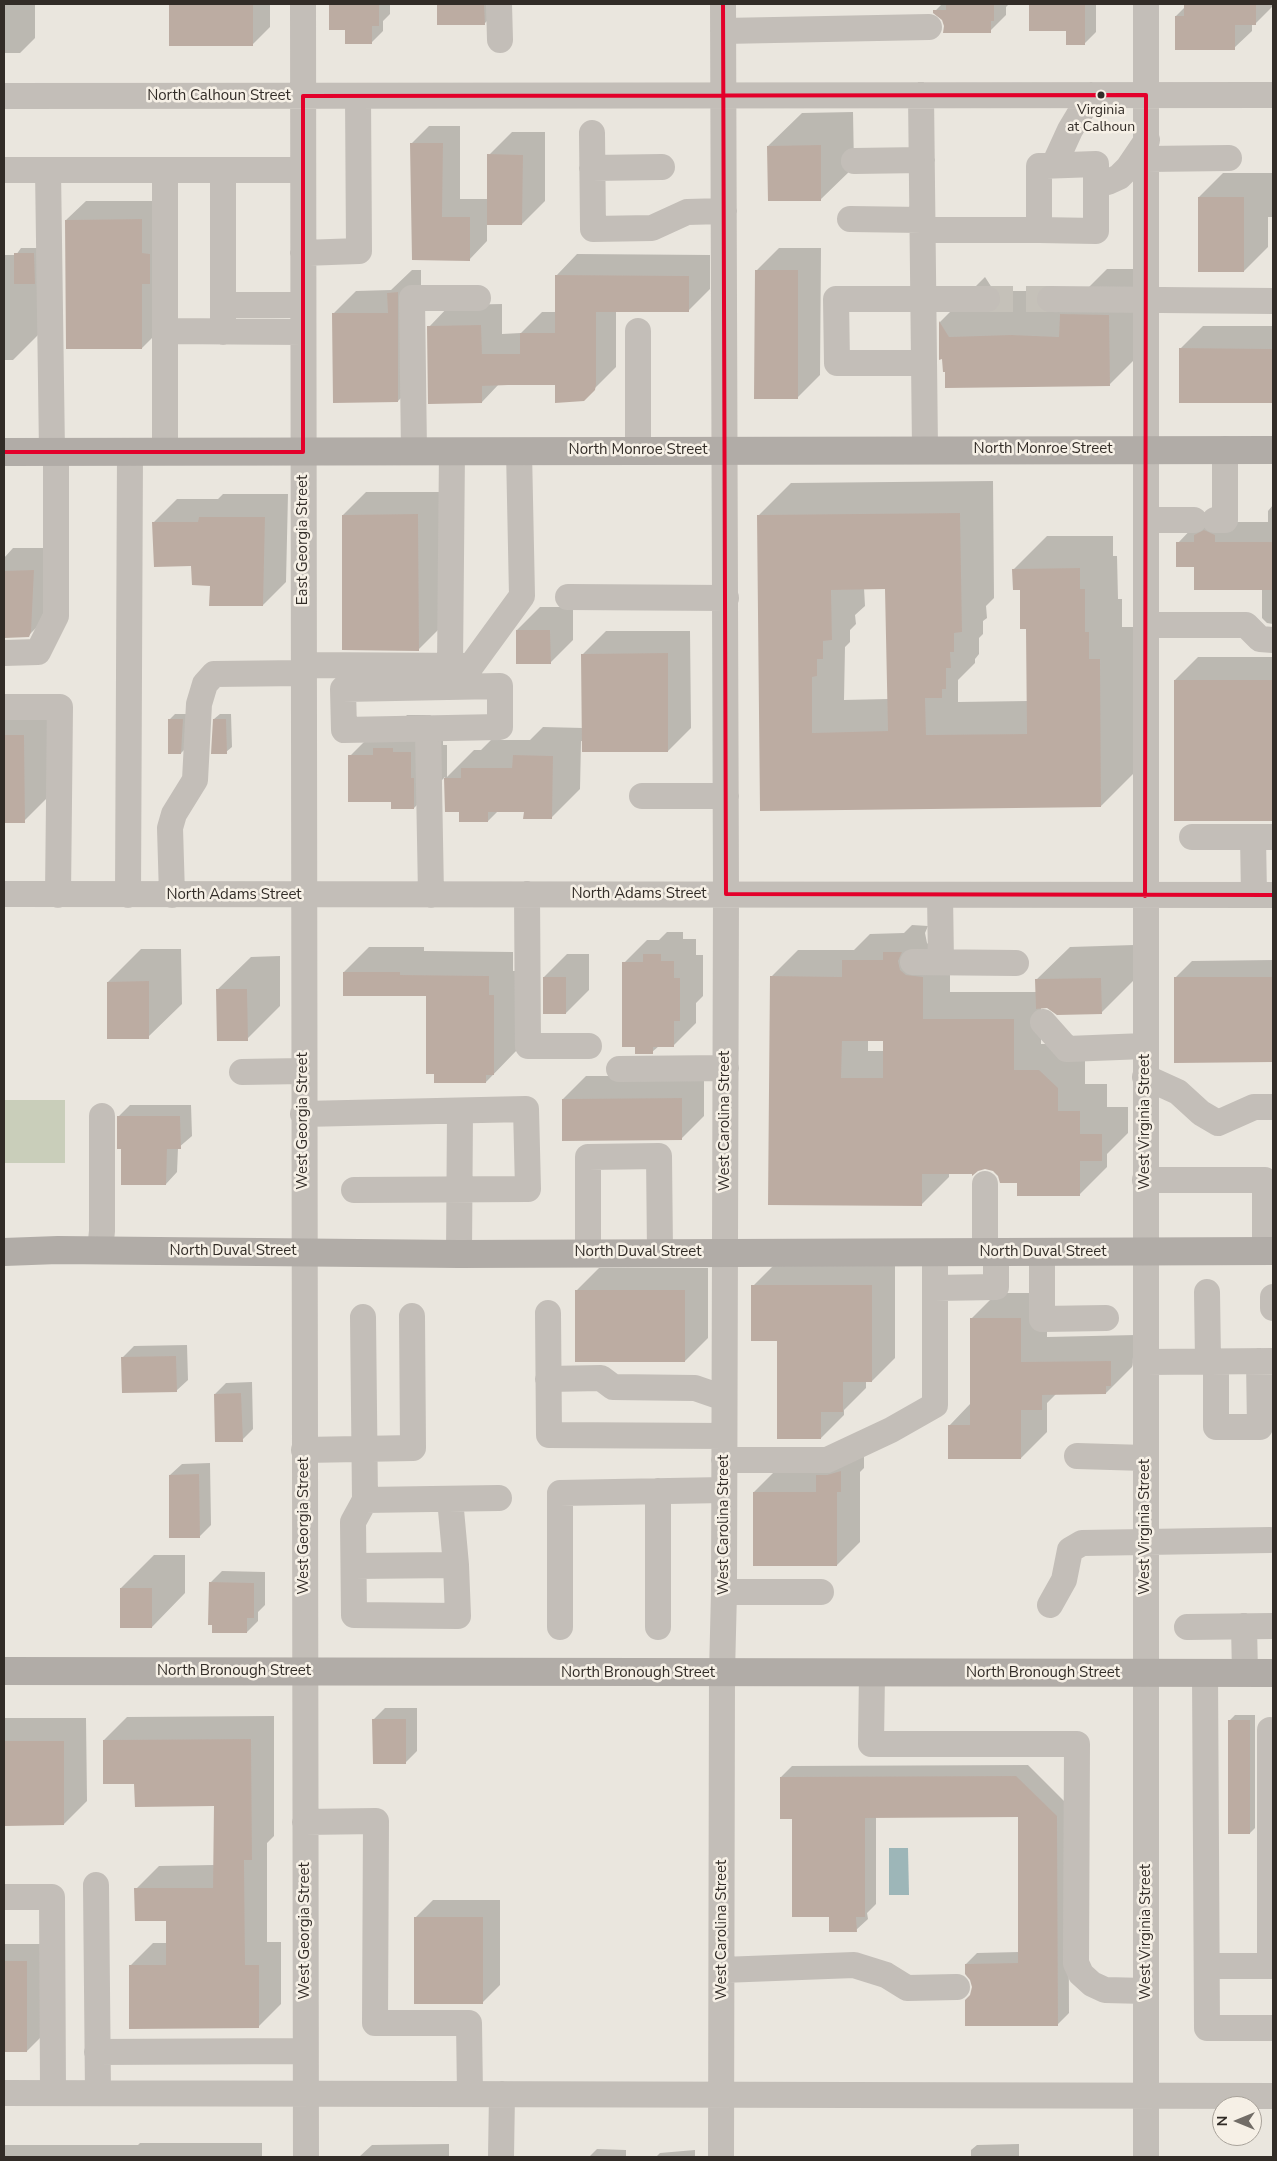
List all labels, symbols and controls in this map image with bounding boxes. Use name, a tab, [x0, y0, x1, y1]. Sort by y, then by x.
street label: North Calhoun Street	[147, 87, 291, 105]
marker: Virginia at Calhoun	[1096, 90, 1106, 100]
place label: Virginia at Calhoun	[1067, 103, 1135, 136]
street label: North Monroe Street	[974, 440, 1112, 458]
street label: North Monroe Street	[569, 441, 707, 459]
street label: East Georgia Street	[294, 475, 312, 605]
street label: North Adams Street	[571, 885, 707, 903]
street label: North Adams Street	[166, 886, 302, 904]
street label: West Carolina Street	[716, 1051, 734, 1191]
street label: West Georgia Street	[294, 1052, 312, 1190]
street label: West Virginia Street	[1136, 1054, 1154, 1190]
street label: North Duval Street	[169, 1242, 297, 1260]
street label: North Duval Street	[574, 1243, 702, 1261]
street label: North Duval Street	[979, 1243, 1107, 1261]
street label: West Carolina Street	[715, 1455, 733, 1595]
street label: West Georgia Street	[295, 1457, 313, 1595]
street label: West Virginia Street	[1136, 1459, 1154, 1595]
street label: North Bronough Street	[157, 1662, 311, 1680]
street label: North Bronough Street	[561, 1664, 715, 1682]
street label: North Bronough Street	[966, 1664, 1120, 1682]
street label: West Carolina Street	[713, 1860, 731, 2000]
street label: West Georgia Street	[296, 1862, 314, 2000]
street label: West Virginia Street	[1137, 1864, 1155, 2000]
north arrow	[1212, 2096, 1262, 2146]
text: N	[1213, 2116, 1232, 2126]

